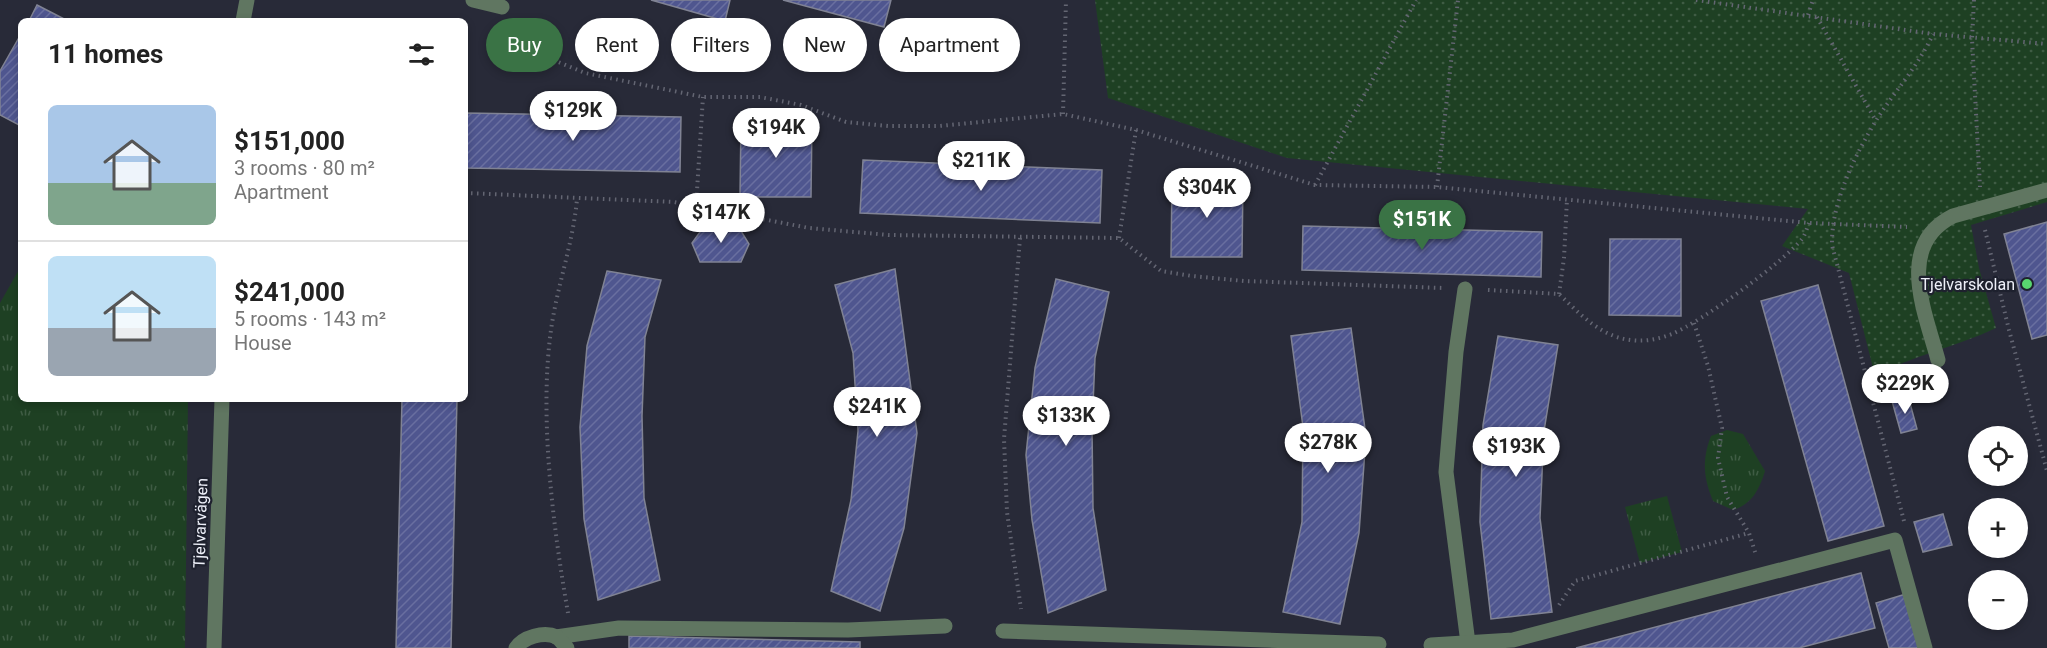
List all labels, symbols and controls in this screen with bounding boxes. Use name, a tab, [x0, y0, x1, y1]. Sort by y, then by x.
chip: Buy	[486, 18, 563, 72]
chip: Rent	[575, 18, 659, 72]
chip: Filters	[671, 18, 771, 72]
chip: New	[783, 18, 867, 72]
chip: Apartment	[879, 18, 1020, 72]
icon: filters	[405, 38, 438, 71]
text: 11 homes	[48, 39, 163, 69]
pin: $129K	[531, 91, 615, 142]
text: $129K	[544, 98, 602, 122]
pin: $194K	[734, 108, 818, 159]
text: $194K	[747, 115, 805, 139]
text: $151,000	[234, 126, 345, 156]
icon: home	[96, 129, 168, 201]
pin: $211K	[939, 141, 1023, 192]
text: $211K	[952, 148, 1010, 172]
text: 3 rooms · 80 m²	[234, 156, 375, 180]
pin: $304K	[1165, 168, 1249, 219]
text: $304K	[1178, 175, 1236, 199]
text: Apartment	[234, 180, 329, 204]
pin: $147K	[679, 193, 763, 244]
text: $147K	[692, 200, 750, 224]
pin: $151K	[1380, 200, 1464, 251]
text: $151K	[1393, 207, 1451, 231]
place label: Tjelvarskolan	[1921, 275, 2015, 294]
text: $241,000	[234, 277, 345, 307]
marker: Tjelvarskolan	[2020, 277, 2034, 291]
icon: home	[96, 280, 168, 352]
text: 5 rooms · 143 m²	[234, 307, 386, 331]
text: House	[234, 331, 292, 355]
pin: $229K	[1863, 364, 1947, 415]
text: $229K	[1876, 371, 1934, 395]
pin: $241K	[835, 387, 919, 438]
text: $241K	[848, 394, 906, 418]
pin: $133K	[1024, 396, 1108, 447]
text: $133K	[1037, 403, 1095, 427]
pin: $278K	[1286, 423, 1370, 474]
map controls	[1968, 426, 2028, 630]
button: locate	[1968, 426, 2028, 486]
pin: $193K	[1474, 427, 1558, 478]
text: $278K	[1299, 430, 1357, 454]
text: $193K	[1487, 434, 1545, 458]
street label: Tjelvarvägen	[189, 478, 212, 568]
button: +	[1968, 498, 2028, 558]
button: −	[1968, 570, 2028, 630]

